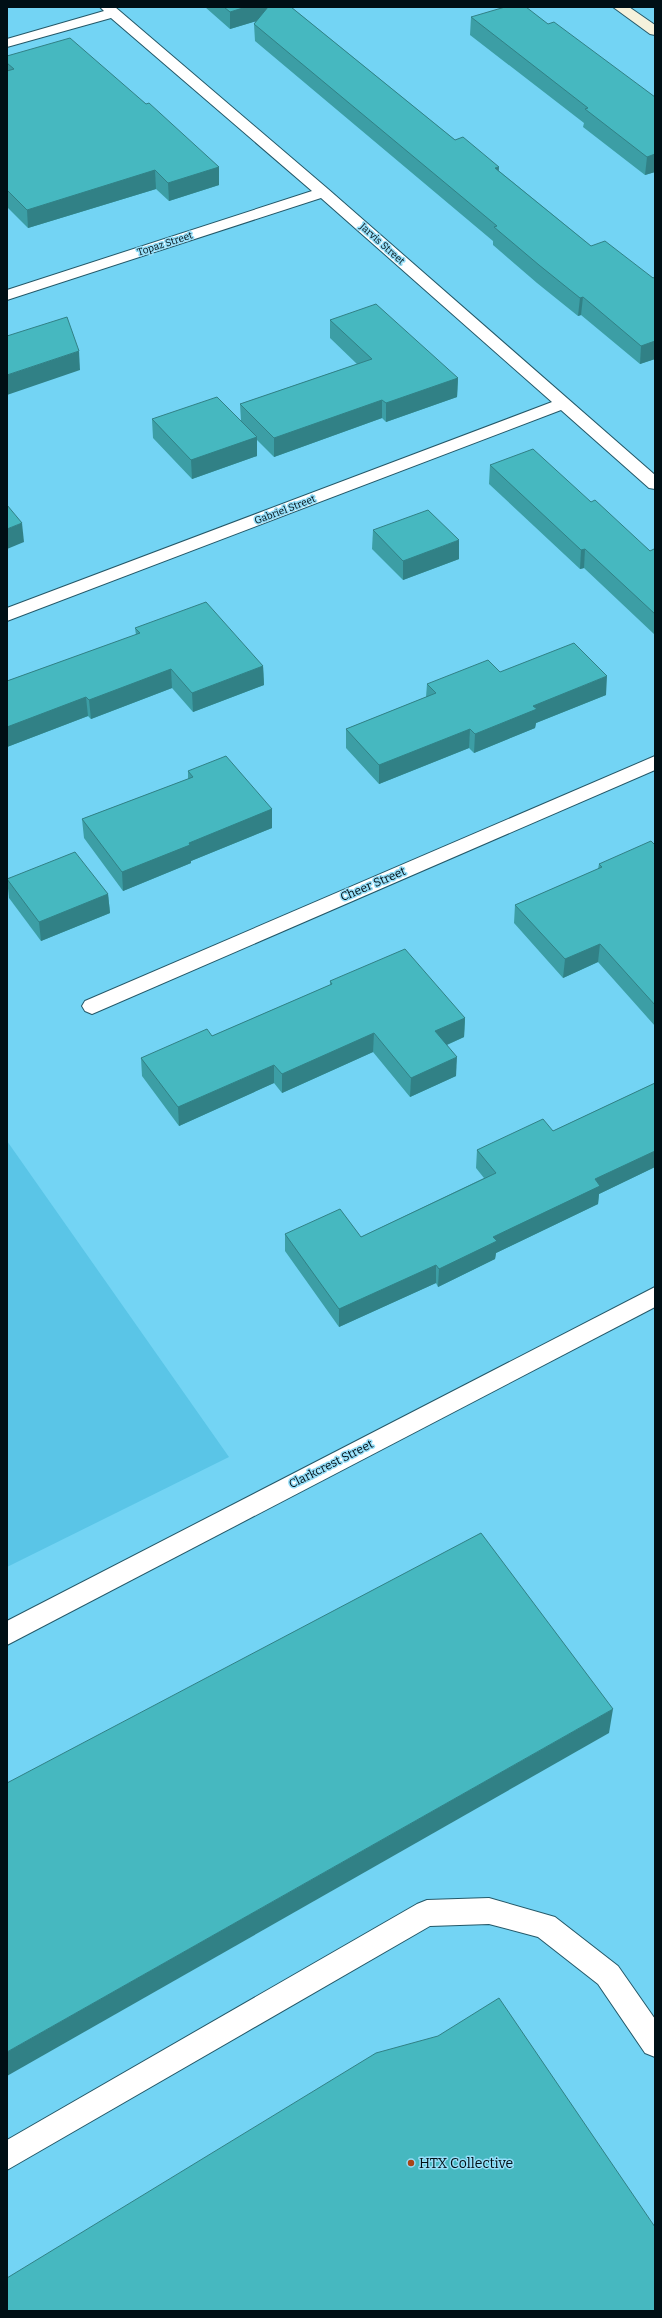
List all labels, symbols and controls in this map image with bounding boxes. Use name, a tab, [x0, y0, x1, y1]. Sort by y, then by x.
street label: Jarvis Street	[356, 220, 407, 268]
street label: Topaz Street	[136, 229, 195, 259]
street label: Gabriel Street	[253, 493, 318, 527]
street label: Cheer Street	[338, 864, 408, 904]
street label: Clarkcrest Street	[287, 1436, 376, 1491]
place label: HTX Collective	[419, 2155, 513, 2172]
marker: HTX Collective	[406, 2158, 416, 2168]

